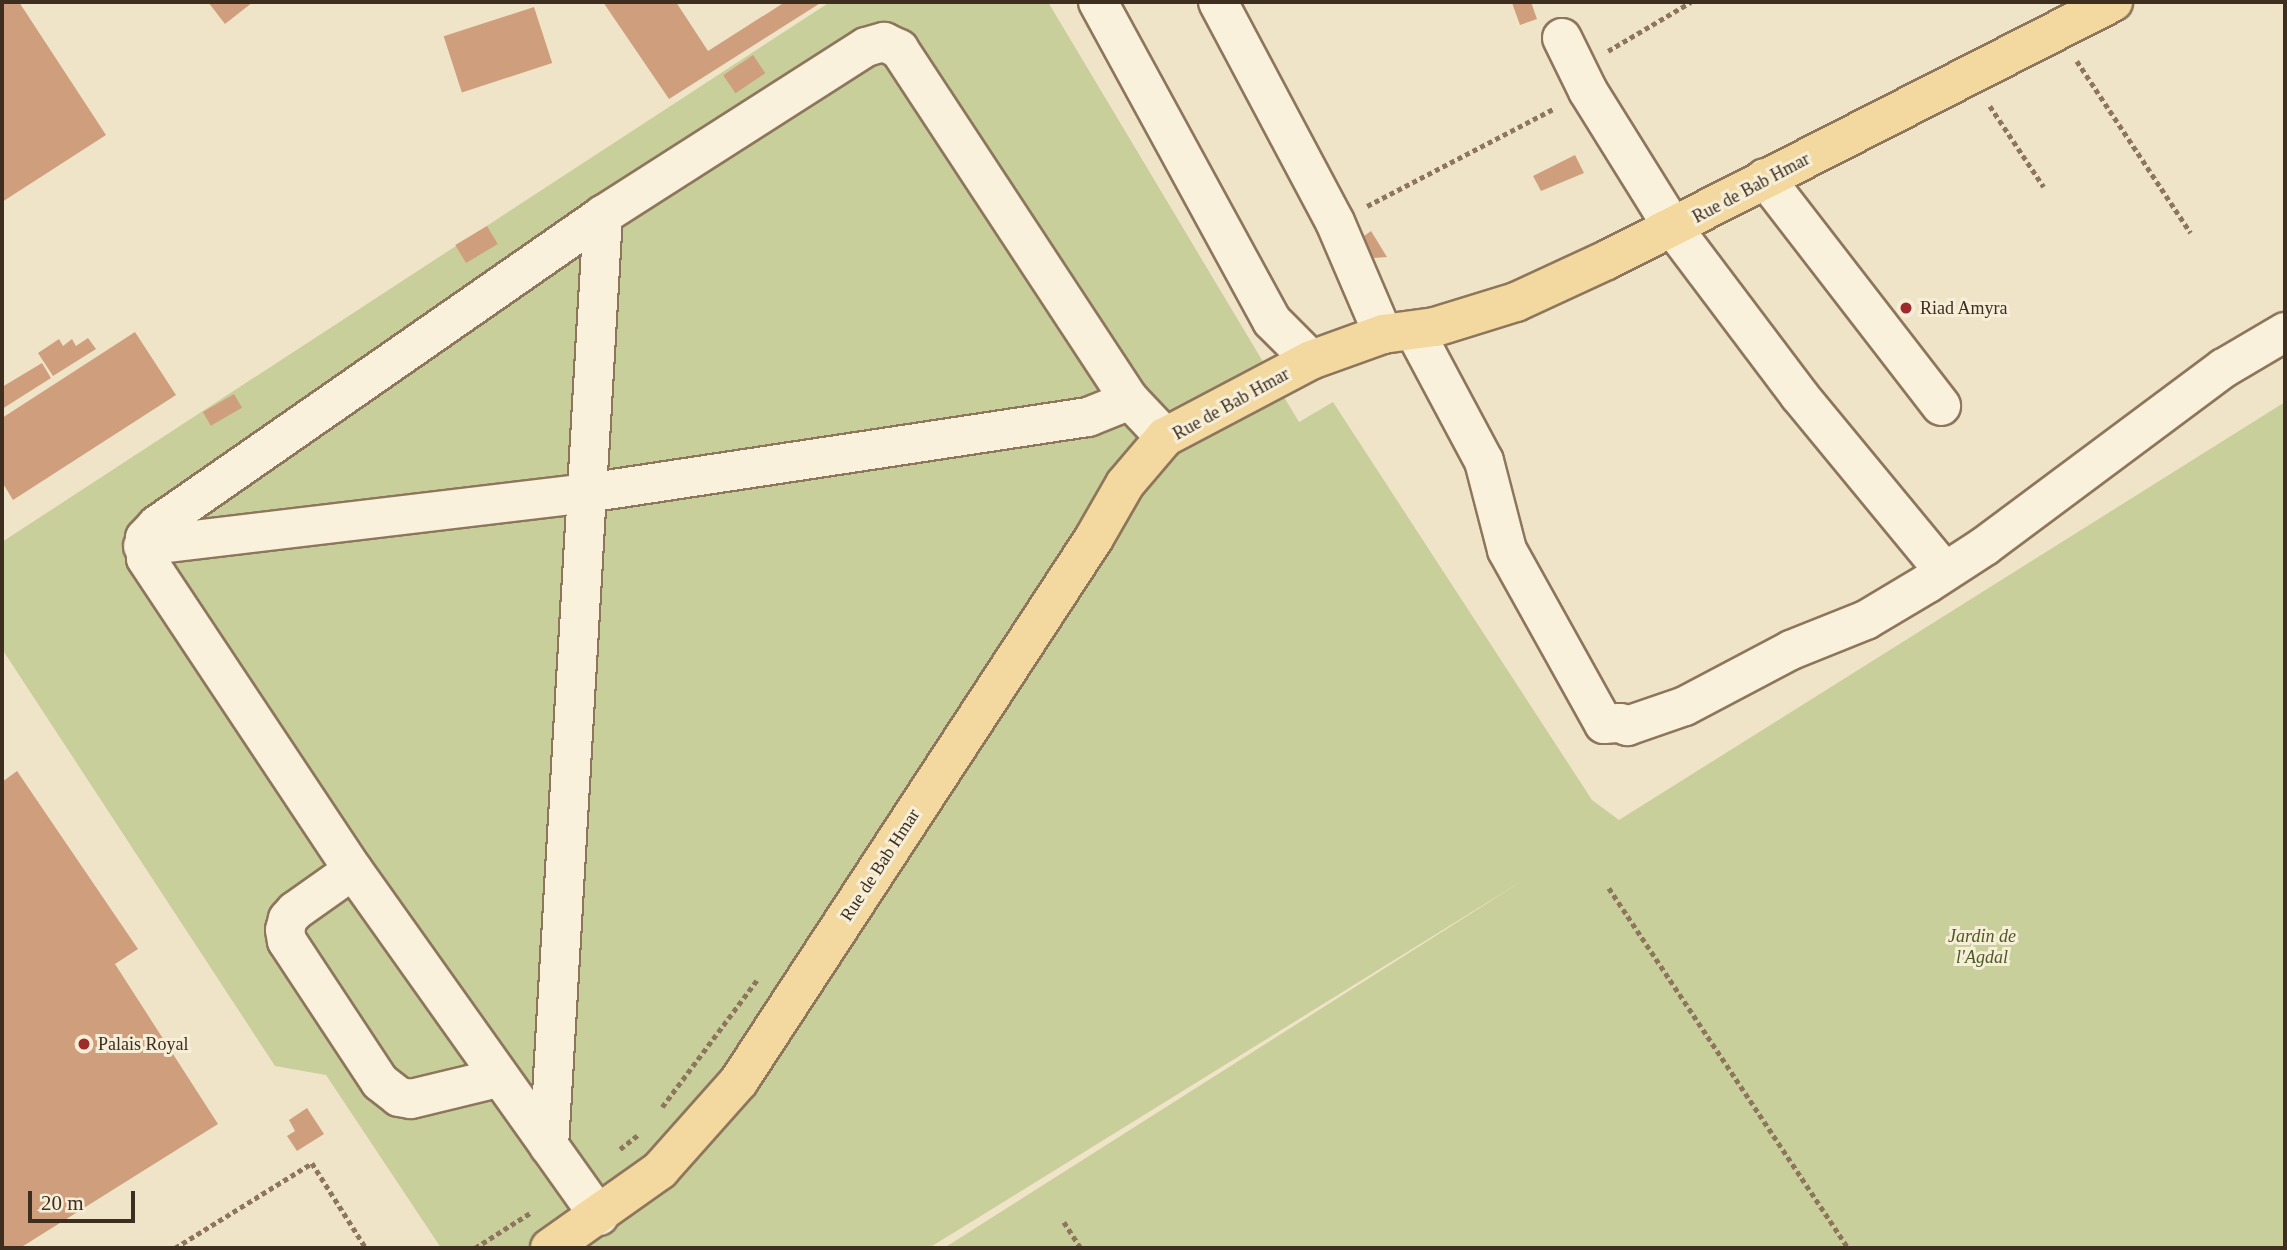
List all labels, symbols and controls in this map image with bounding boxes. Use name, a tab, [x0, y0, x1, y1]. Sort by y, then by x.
street label: Rue de Bab Hmar	[1684, 146, 1818, 230]
place label: Riad Amyra	[1920, 297, 2012, 319]
marker: Riad Amyra	[1898, 300, 1914, 316]
street label: Rue de Bab Hmar	[1164, 361, 1298, 447]
street label: Rue de Bab Hmar	[833, 800, 927, 930]
park label: Jardin de l'Agdal	[1945, 926, 2019, 968]
place label: Palais Royal	[98, 1033, 195, 1055]
marker: Palais Royal	[76, 1036, 92, 1052]
scale bar	[32, 1176, 138, 1220]
text: 20 m	[41, 1191, 84, 1215]

